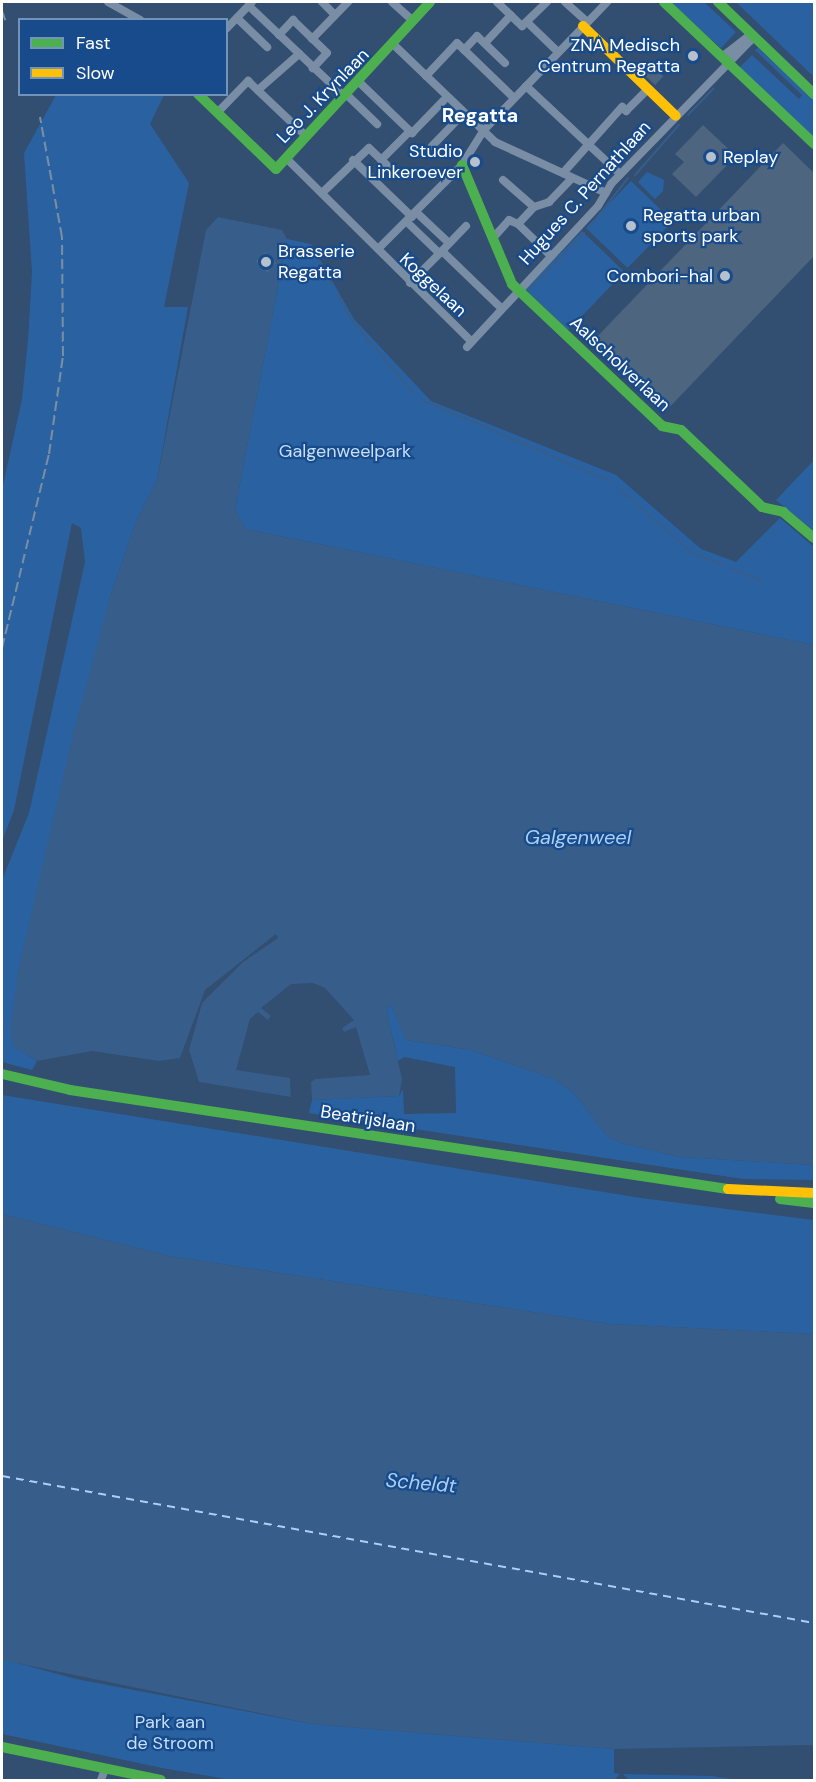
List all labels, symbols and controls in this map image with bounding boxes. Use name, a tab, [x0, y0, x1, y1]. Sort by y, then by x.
legend	[18, 18, 228, 96]
text: Fast	[76, 31, 111, 55]
place label: ZNA Medisch Centrum Regatta	[538, 35, 680, 78]
street label: Leo J. Krynlaan	[272, 44, 374, 148]
marker: ZNA Medisch Centrum Regatta	[684, 47, 702, 65]
text: Slow	[76, 61, 115, 85]
district label: Regatta	[442, 103, 518, 127]
street label: Hugues C. Pernathlaan	[515, 117, 655, 269]
place label: Studio Linkeroever	[367, 141, 463, 184]
place label: Replay	[723, 146, 778, 168]
marker: Replay	[704, 150, 718, 164]
marker: Studio Linkeroever	[468, 155, 482, 169]
place label: Regatta urban sports park	[643, 205, 760, 248]
marker: Regatta urban sports park	[624, 219, 638, 233]
place label: Brasserie Regatta	[278, 241, 355, 284]
street label: Koggelaan	[395, 248, 471, 322]
marker: Brasserie Regatta	[259, 255, 273, 269]
place label: Combori-hal	[607, 265, 713, 287]
marker: Combori-hal	[718, 269, 732, 283]
street label: Aalscholverlaan	[565, 312, 675, 416]
park label: Galgenweelpark	[279, 440, 411, 462]
water label: Galgenweel	[525, 825, 631, 849]
street label: Beatrijslaan	[319, 1101, 417, 1137]
water label: Scheldt	[385, 1468, 457, 1498]
park label: Park aan de Stroom	[126, 1712, 214, 1754]

